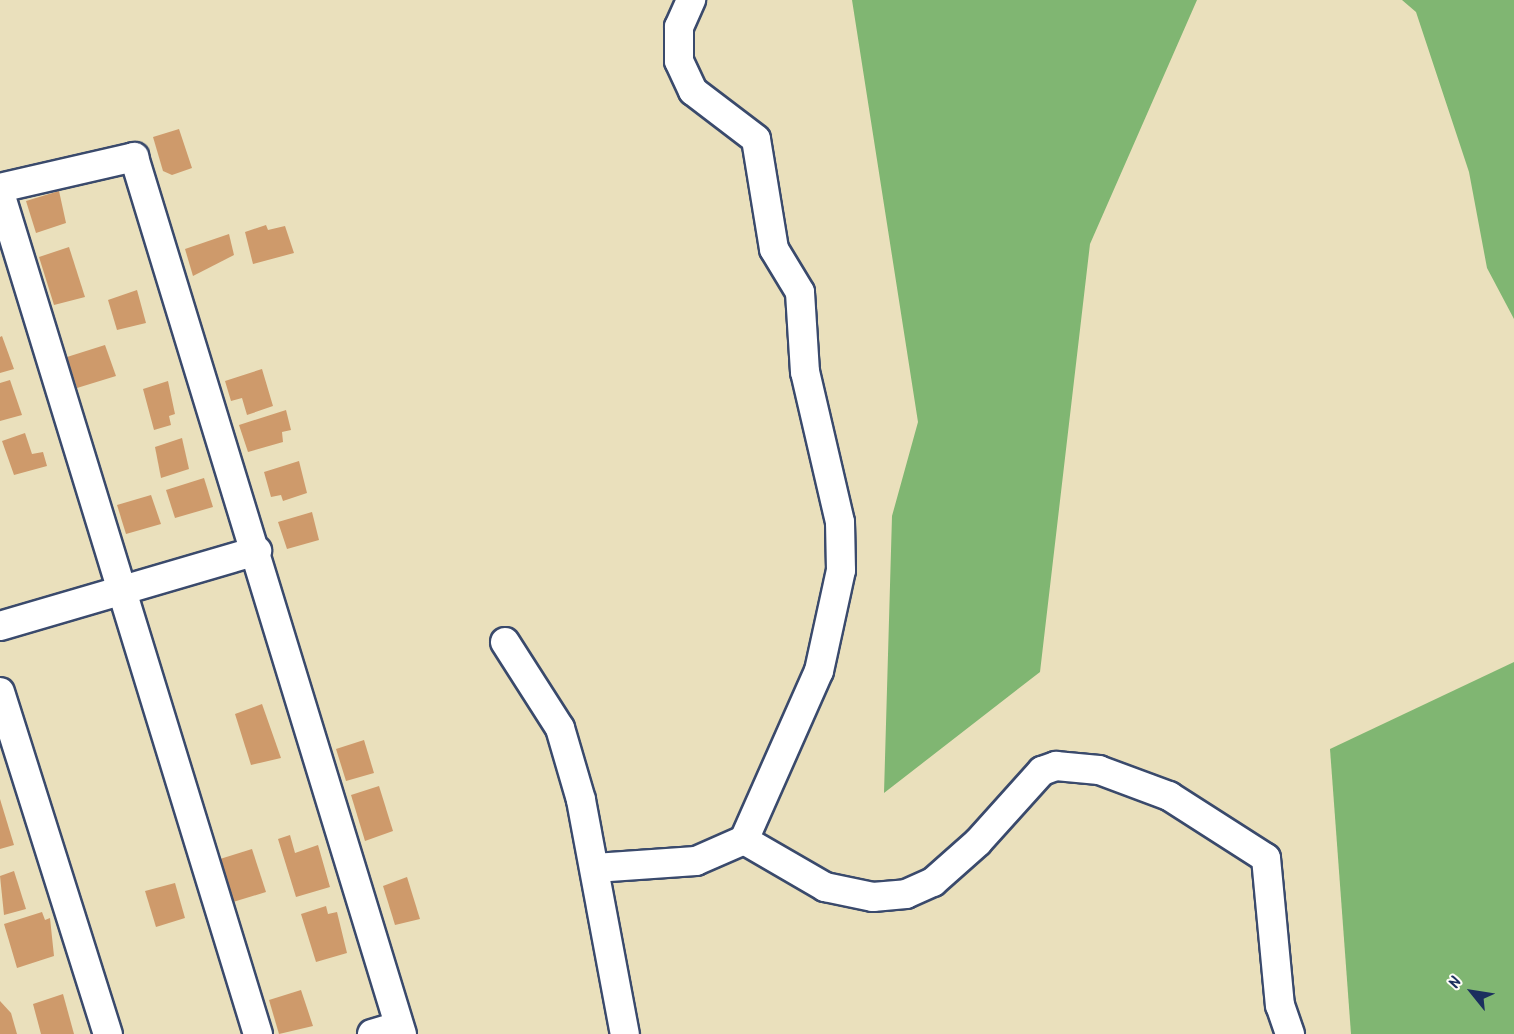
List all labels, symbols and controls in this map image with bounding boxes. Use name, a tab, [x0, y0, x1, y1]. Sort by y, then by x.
north arrow	[1442, 962, 1502, 1022]
text: N	[1443, 972, 1469, 993]

